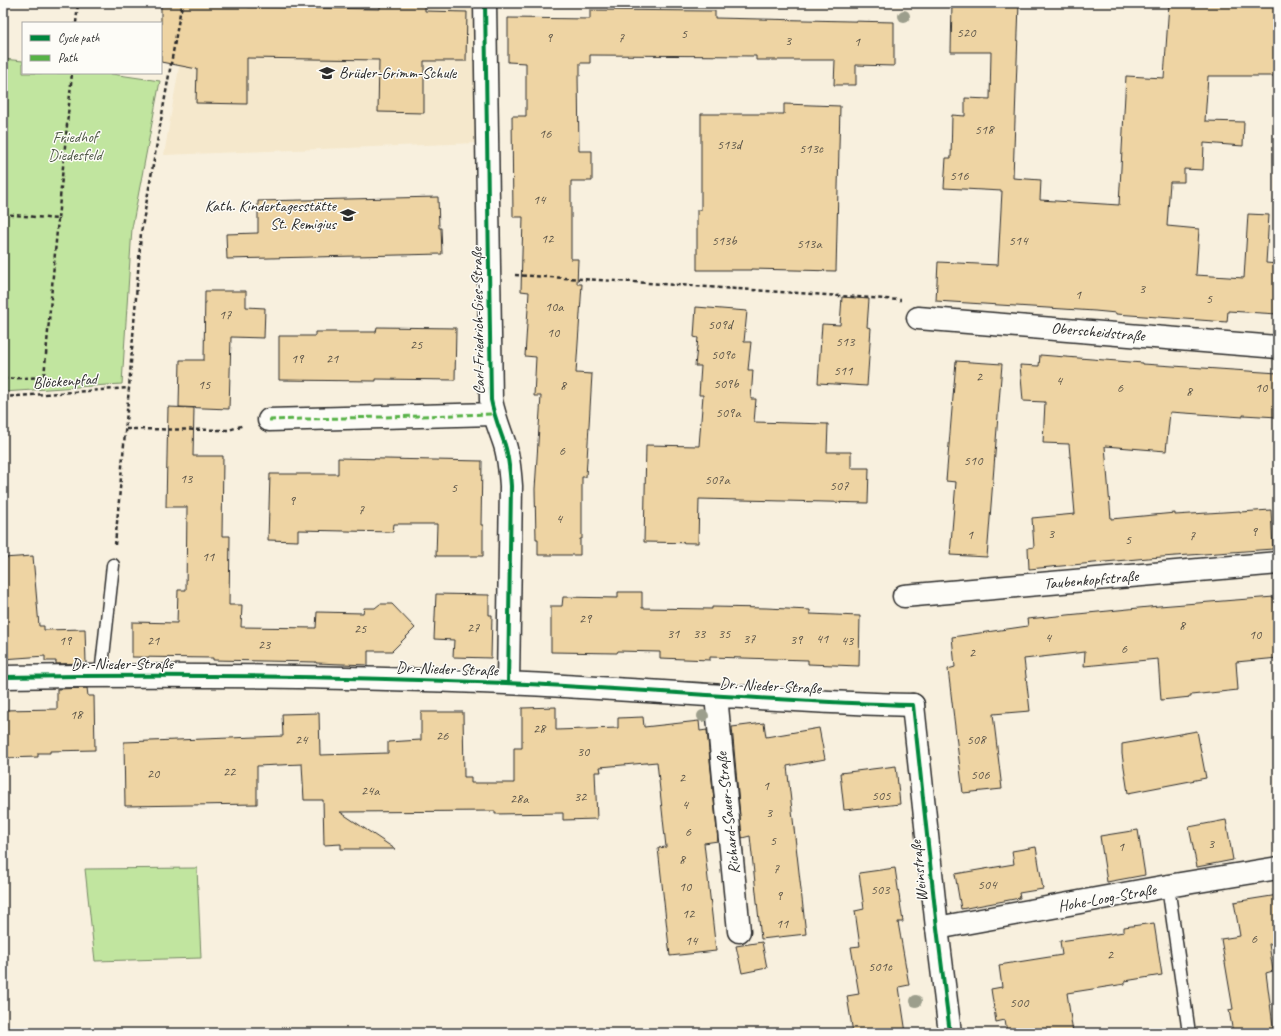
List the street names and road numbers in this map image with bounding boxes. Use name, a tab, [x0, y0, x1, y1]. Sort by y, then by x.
street label: Carl-Friedrich-Gies-Straße	[467, 245, 489, 395]
street label: Oberscheidstraße	[1050, 318, 1147, 346]
street label: Blöckenpfad	[32, 369, 100, 393]
street label: Taubenkopfstraße	[1043, 566, 1141, 594]
street label: Dr.-Nieder-Straße	[71, 654, 175, 674]
street label: Dr.-Nieder-Straße	[396, 657, 500, 681]
street label: Dr.-Nieder-Straße	[719, 673, 823, 699]
street label: Richard-Sauer-Straße	[711, 749, 744, 875]
street label: Weinstraße	[906, 837, 932, 903]
street label: Hohe-Loog-Straße	[1056, 879, 1159, 916]

